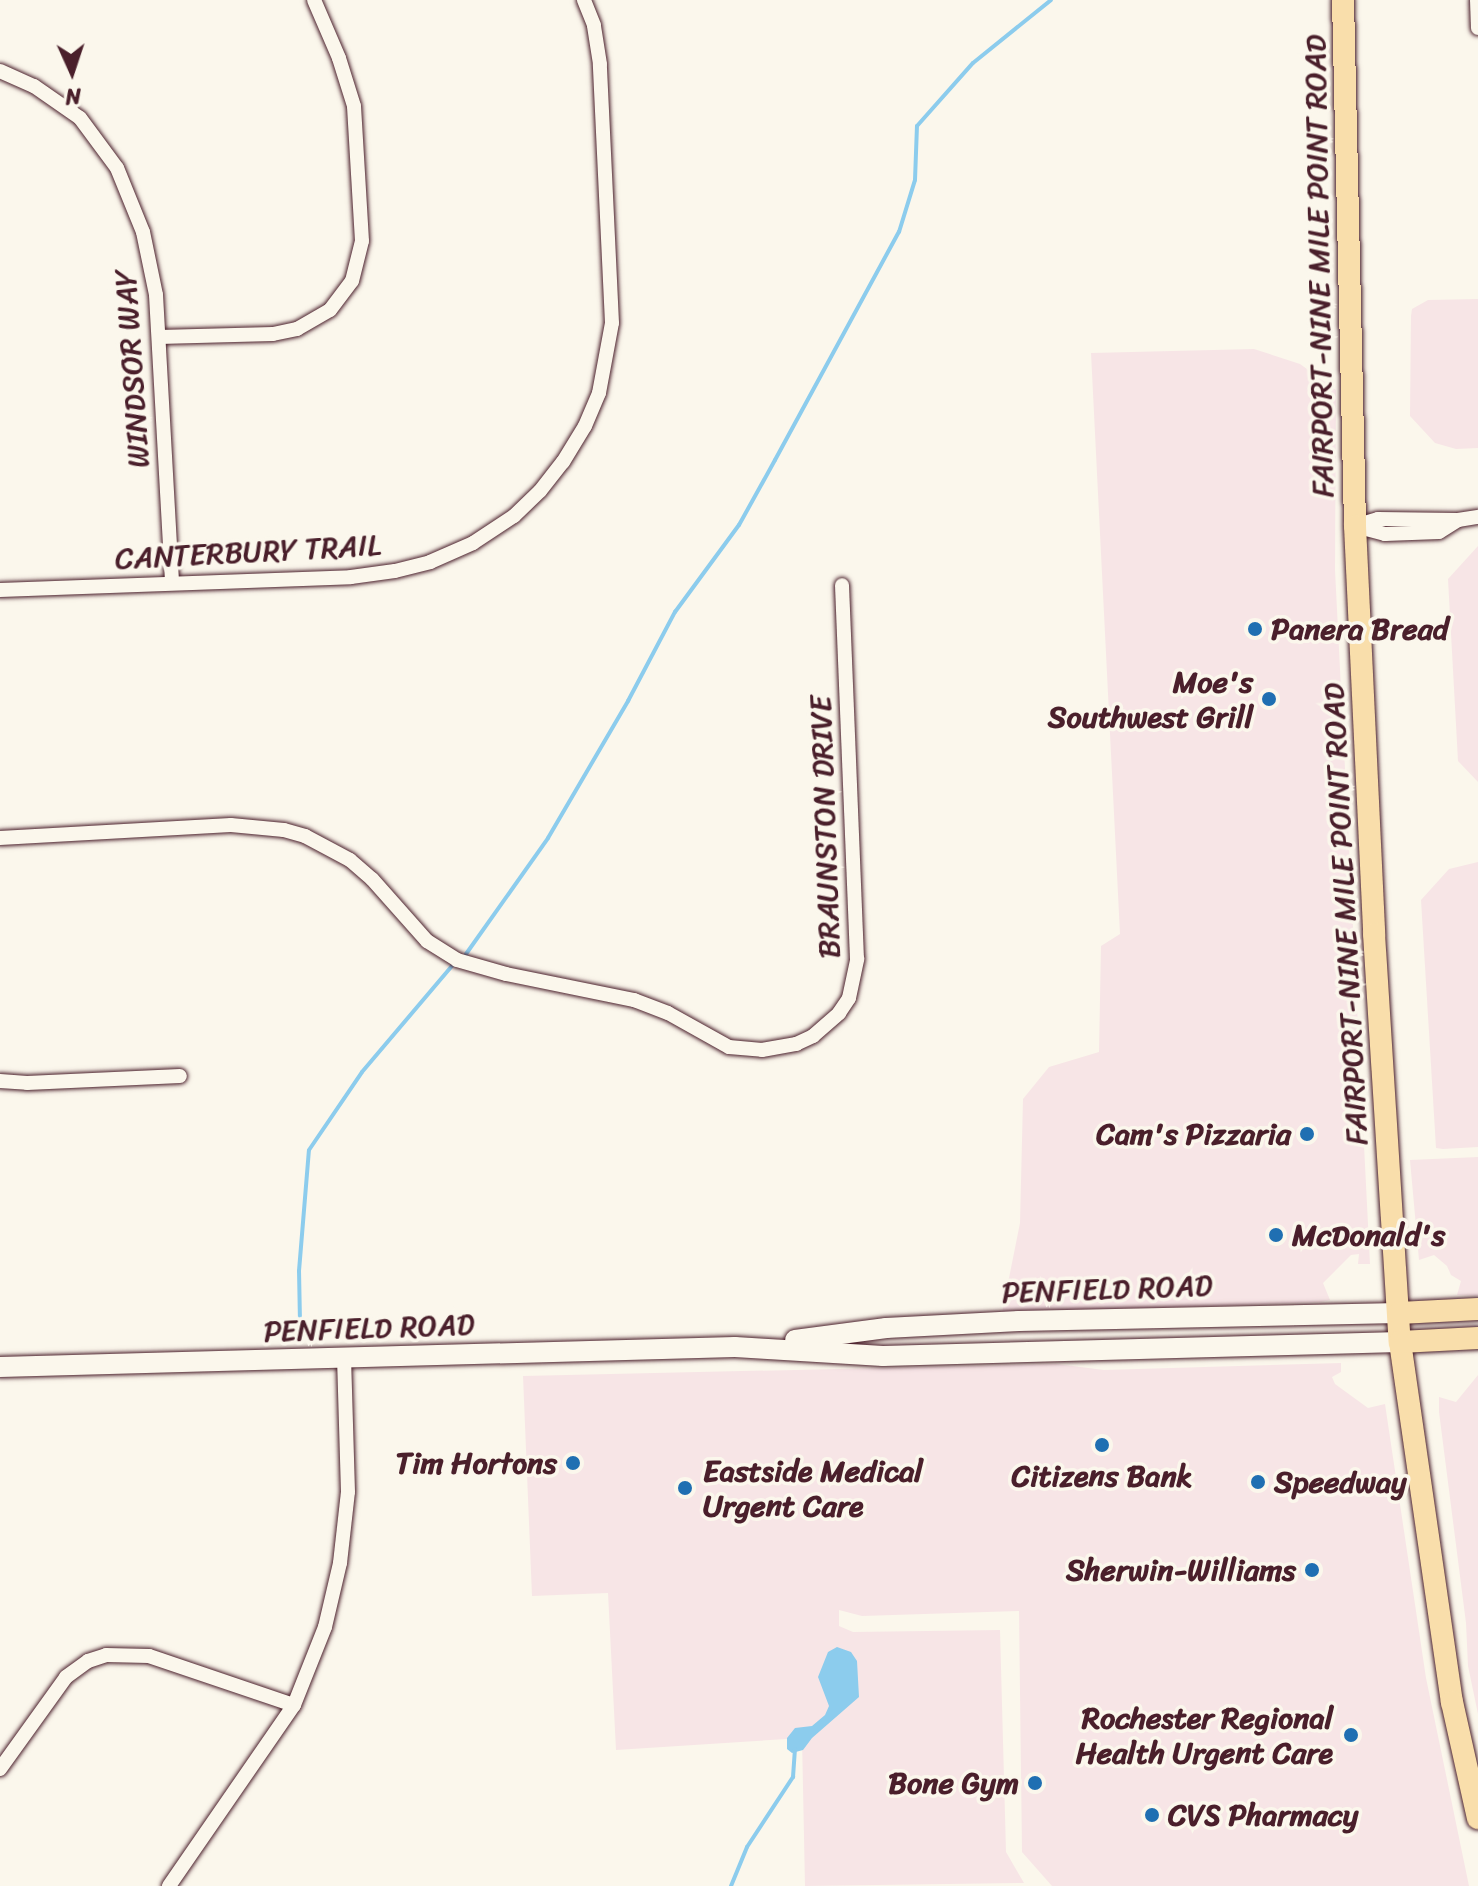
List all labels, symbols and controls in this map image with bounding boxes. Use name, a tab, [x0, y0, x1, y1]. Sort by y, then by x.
north arrow	[32, 32, 112, 112]
street label: FAIRPORT-NINE MILE POINT ROAD	[1297, 34, 1341, 498]
text: N	[65, 77, 82, 116]
street label: WINDSOR WAY	[107, 270, 157, 468]
street label: CANTERBURY TRAIL	[114, 527, 382, 577]
place label: Panera Bread	[1271, 611, 1449, 647]
marker: Panera Bread	[1246, 620, 1264, 638]
place label: Moe's Southwest Grill	[1048, 664, 1253, 734]
street label: FAIRPORT-NINE MILE POINT ROAD	[1315, 681, 1375, 1147]
marker: Moe's Southwest Grill	[1260, 690, 1278, 708]
street label: BRAUNSTON DRIVE	[802, 695, 848, 959]
place label: Cam's Pizzaria	[1096, 1116, 1291, 1152]
marker: Cam's Pizzaria	[1298, 1125, 1316, 1143]
place label: McDonald's	[1292, 1217, 1445, 1253]
marker: McDonald's	[1267, 1226, 1285, 1244]
street label: PENFIELD ROAD	[1001, 1267, 1213, 1311]
street label: PENFIELD ROAD	[263, 1306, 475, 1350]
marker: Citizens Bank	[1093, 1436, 1111, 1454]
place label: Tim Hortons	[394, 1445, 557, 1481]
place label: Eastside Medical Urgent Care	[703, 1453, 923, 1524]
marker: Tim Hortons	[564, 1454, 582, 1472]
place label: Citizens Bank	[1011, 1458, 1193, 1494]
place label: Speedway	[1274, 1464, 1407, 1500]
marker: Speedway	[1249, 1473, 1267, 1491]
marker: Eastside Medical Urgent Care	[674, 1477, 696, 1499]
place label: Sherwin-Williams	[1066, 1552, 1296, 1588]
marker: Sherwin-Williams	[1303, 1561, 1321, 1579]
place label: Rochester Regional Health Urgent Care	[1075, 1700, 1333, 1770]
marker: Rochester Regional Health Urgent Care	[1340, 1724, 1362, 1746]
place label: Bone Gym	[888, 1765, 1019, 1801]
marker: Bone Gym	[1026, 1774, 1044, 1792]
place label: CVS Pharmacy	[1168, 1797, 1358, 1833]
marker: CVS Pharmacy	[1143, 1806, 1161, 1824]

